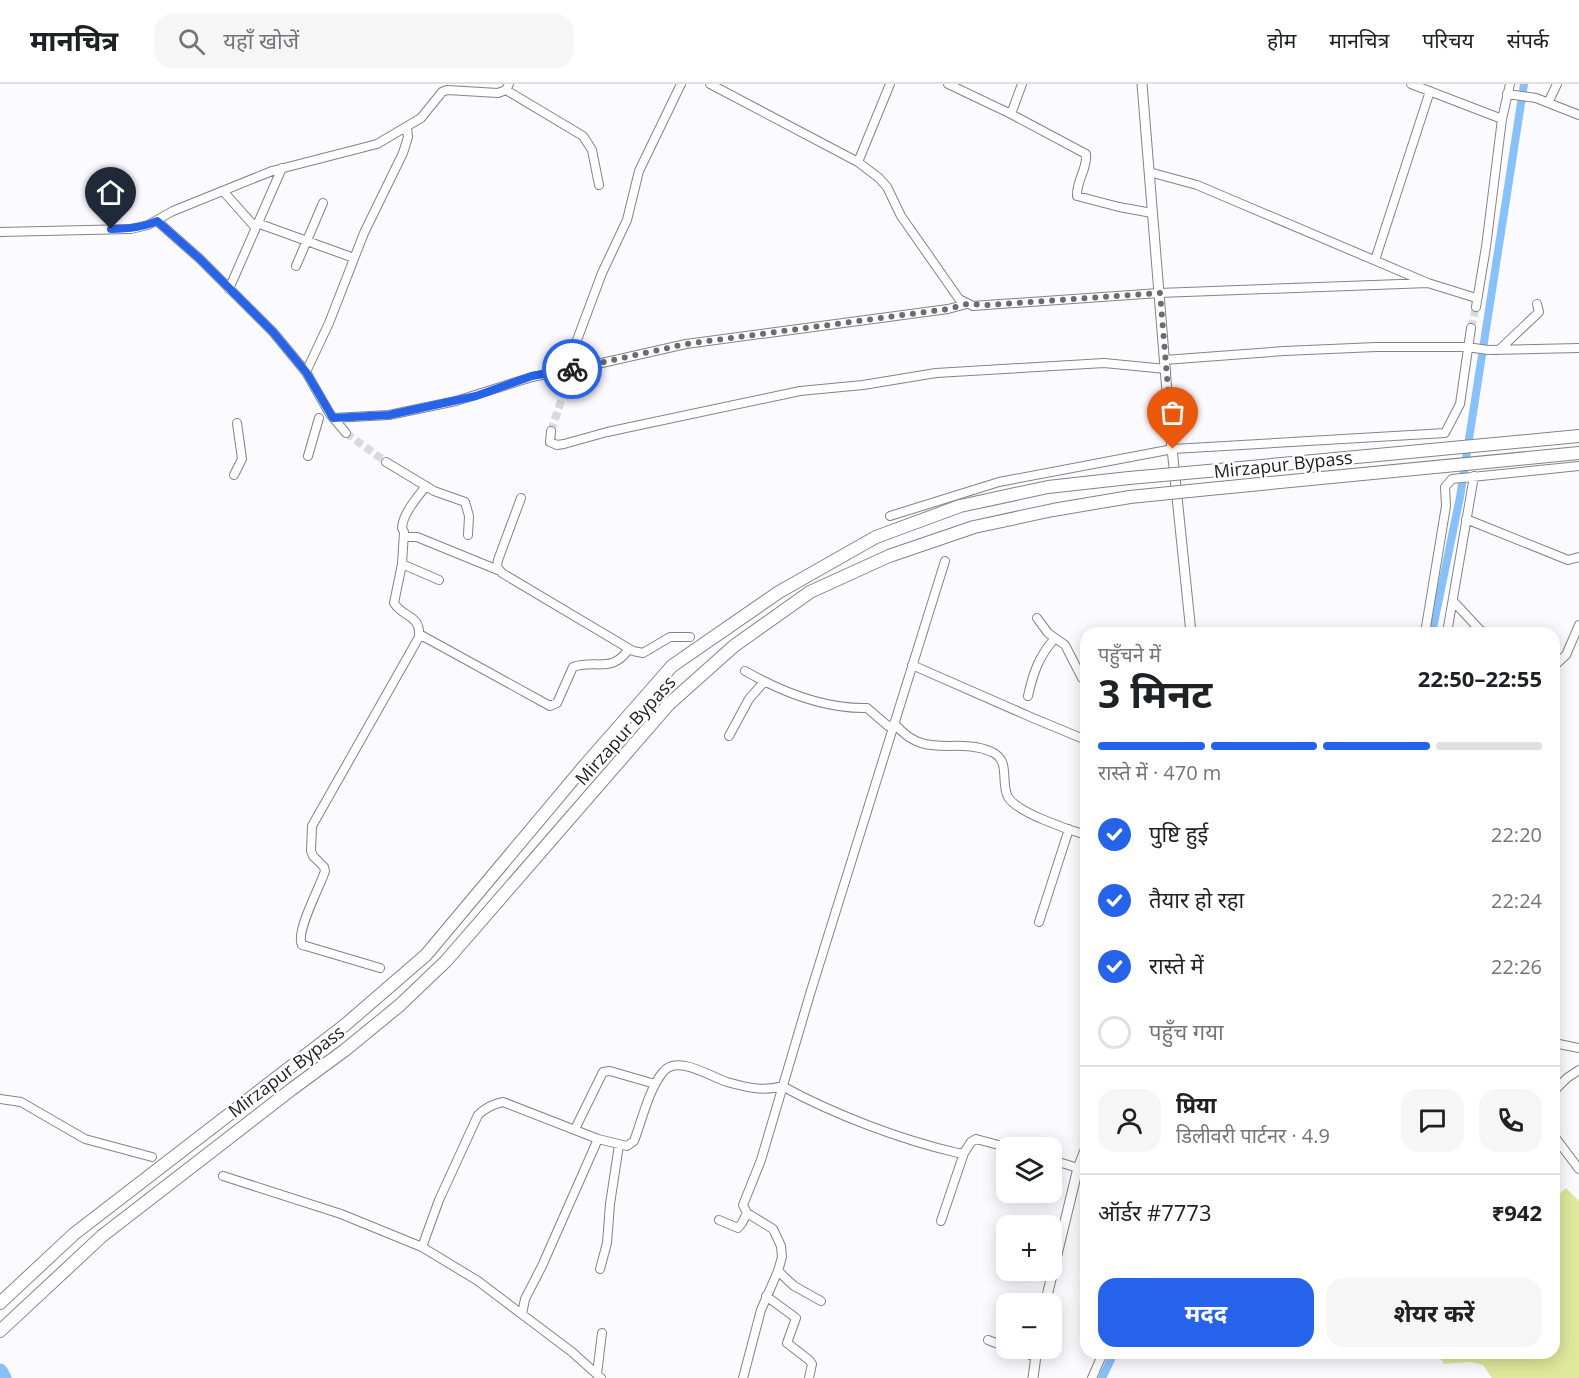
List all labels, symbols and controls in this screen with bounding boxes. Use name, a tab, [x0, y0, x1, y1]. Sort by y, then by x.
search box	[154, 14, 574, 68]
text: मानचित्र	[30, 21, 118, 59]
icon: search	[175, 25, 208, 58]
text: यहाँ खोजें	[223, 25, 299, 55]
text: होम	[1267, 26, 1296, 54]
text: मानचित्र	[1329, 26, 1389, 54]
text: परिचय	[1422, 26, 1474, 54]
text: संपर्क	[1507, 26, 1549, 54]
pin	[85, 167, 136, 229]
icon: home	[94, 176, 127, 209]
courier	[542, 339, 602, 399]
icon: bike	[556, 353, 589, 386]
pin	[1147, 387, 1198, 449]
icon: bag	[1156, 396, 1189, 429]
street label: Mirzapur Bypass	[1212, 445, 1354, 483]
text: पहुँचने में	[1098, 641, 1161, 668]
text: 22:50–22:55	[1418, 663, 1542, 693]
text: 3 मिनट	[1098, 666, 1212, 719]
street label: Mirzapur Bypass	[569, 670, 681, 790]
text: रास्ते में · 470 m	[1098, 759, 1221, 786]
icon: check	[1098, 818, 1131, 851]
text: पुष्टि हुई	[1149, 818, 1208, 848]
text: 22:20	[1491, 821, 1542, 848]
icon: check	[1098, 884, 1131, 917]
text: तैयार हो रहा	[1149, 884, 1244, 914]
text: 22:24	[1491, 887, 1542, 914]
icon: check	[1098, 950, 1131, 983]
text: रास्ते में	[1149, 950, 1204, 980]
text: 22:26	[1491, 953, 1542, 980]
text: पहुँच गया	[1149, 1016, 1224, 1046]
street label: Mirzapur Bypass	[223, 1019, 349, 1123]
button: person	[1098, 1089, 1161, 1152]
text: प्रिया	[1176, 1089, 1216, 1119]
button: chat	[1401, 1089, 1464, 1152]
button: phone	[1479, 1089, 1542, 1152]
text: डिलीवरी पार्टनर · 4.9	[1176, 1122, 1330, 1149]
map controls	[996, 1137, 1062, 1359]
button: layers	[996, 1137, 1062, 1203]
text: ऑर्डर #7773	[1098, 1197, 1212, 1227]
text: ₹942	[1492, 1197, 1542, 1227]
button: +	[996, 1215, 1062, 1281]
button: मदद	[1098, 1278, 1314, 1347]
button: शेयर करें	[1326, 1278, 1542, 1347]
button: −	[996, 1293, 1062, 1359]

